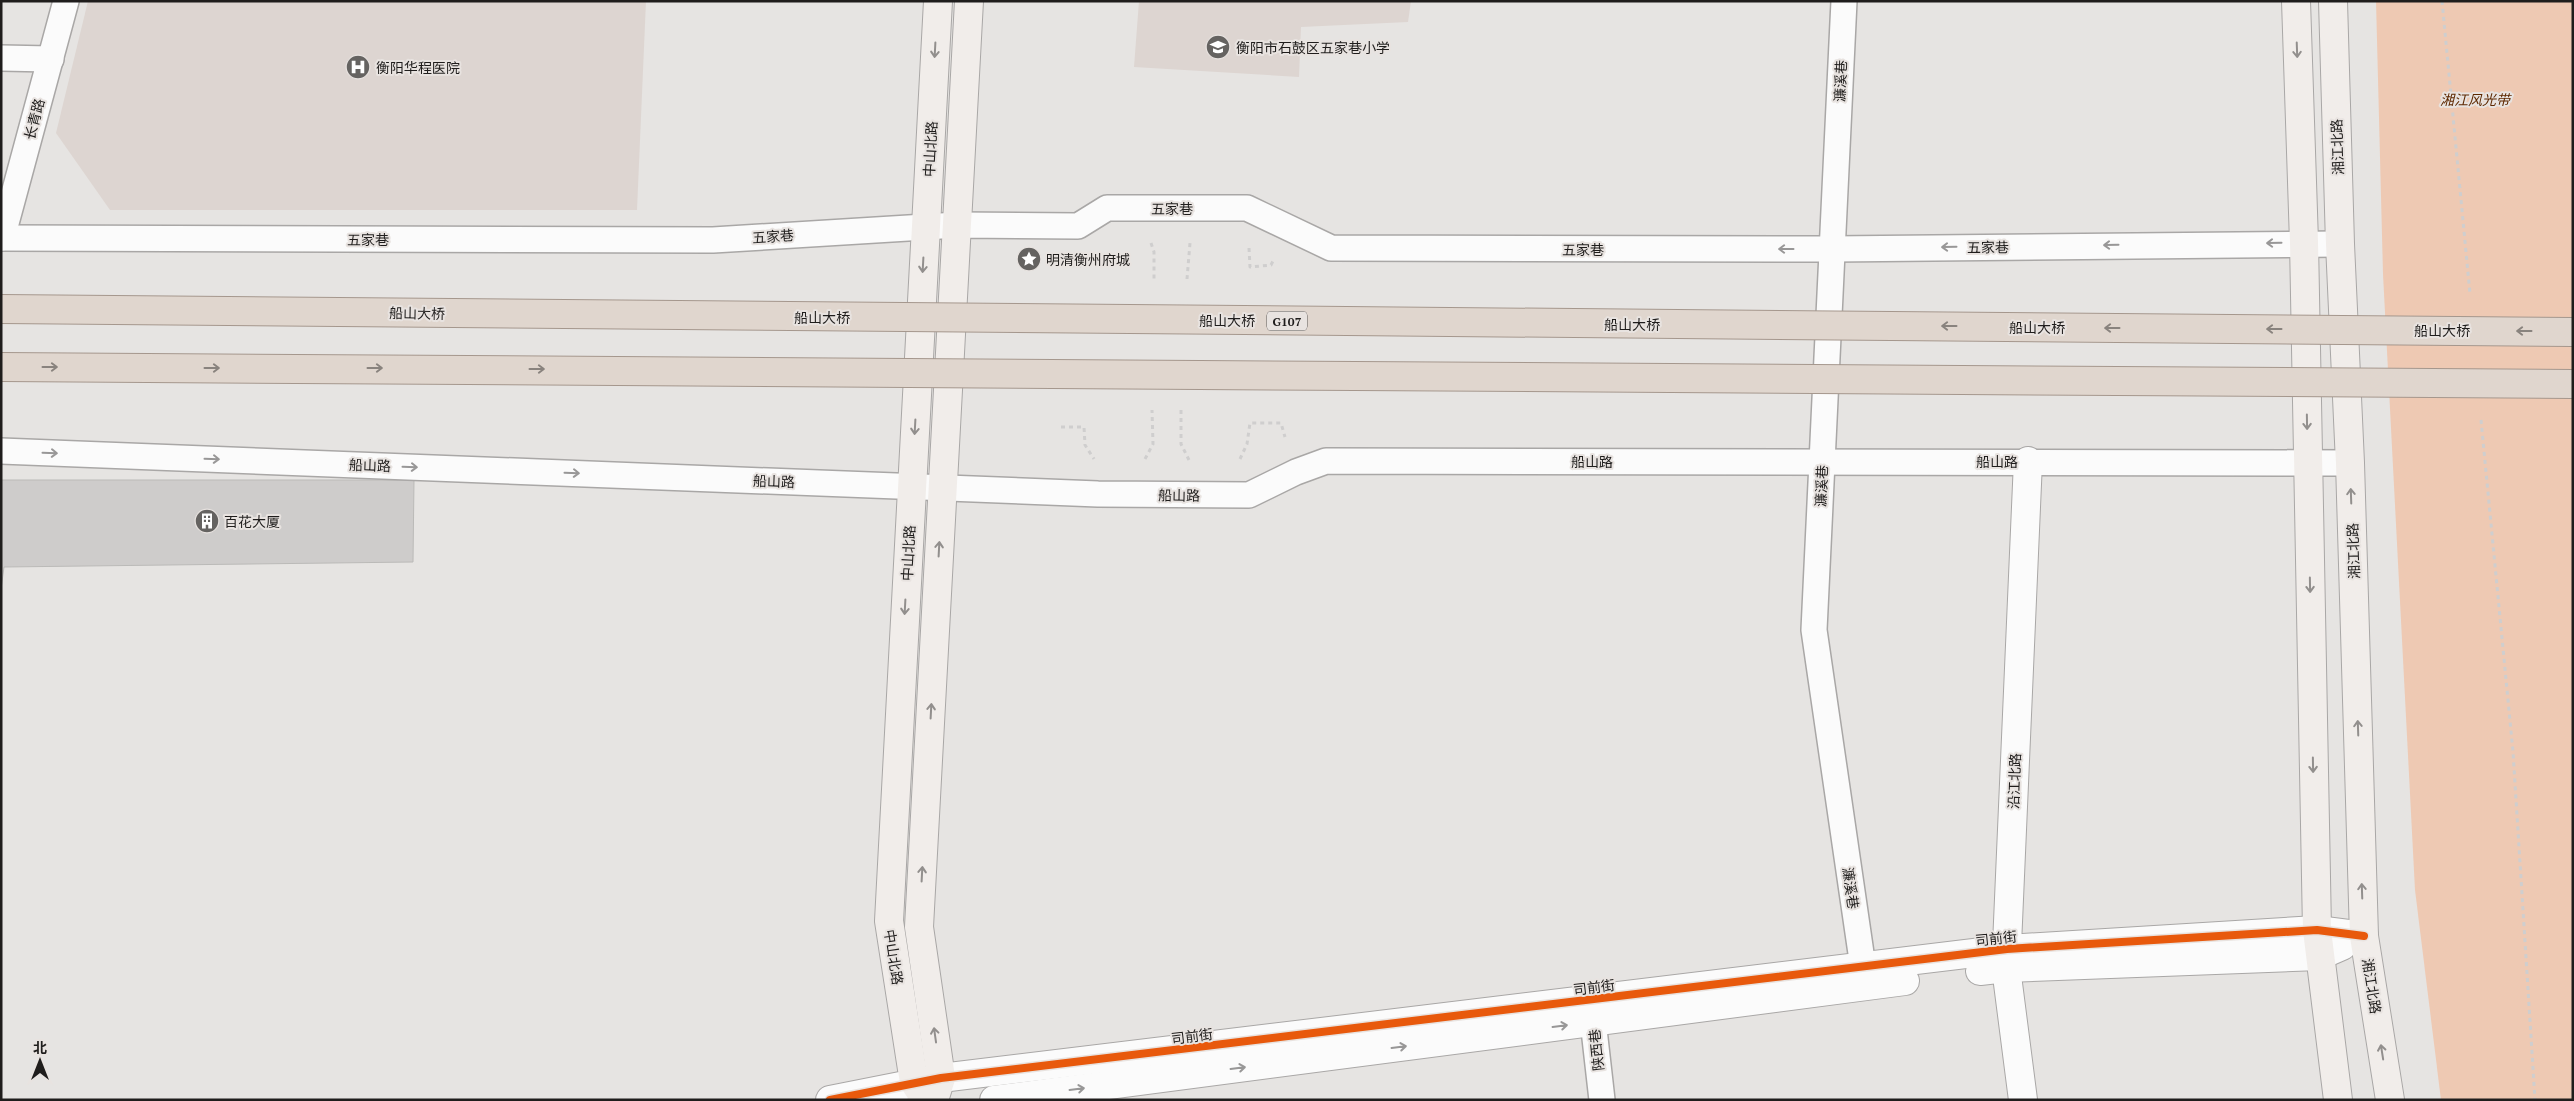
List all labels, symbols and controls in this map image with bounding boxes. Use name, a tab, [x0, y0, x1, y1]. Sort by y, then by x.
school or university icon: 衡阳市石鼓区五家巷小学	[1205, 34, 1231, 60]
place label: 衡阳市石鼓区五家巷小学	[1236, 38, 1390, 57]
one-way arrow	[930, 42, 940, 58]
one-way arrow	[2293, 42, 2302, 58]
hospital icon: 衡阳华程医院	[345, 54, 371, 80]
place label: 衡阳华程医院	[376, 58, 460, 77]
street label: 濂溪巷	[1829, 60, 1851, 102]
park label: 湘江风光带	[2440, 90, 2512, 109]
street label: 长青路	[19, 96, 49, 142]
street label: 湘江北路	[2327, 119, 2347, 175]
street label: 中山北路	[919, 121, 941, 177]
street label: 五家巷	[1151, 199, 1193, 218]
street label: 五家巷	[751, 225, 795, 247]
street label: 五家巷	[347, 230, 389, 249]
street label: 五家巷	[1967, 237, 2009, 257]
one-way arrow	[2266, 238, 2282, 248]
street label: 五家巷	[1562, 240, 1604, 259]
one-way arrow	[2104, 240, 2120, 250]
one-way arrow	[1941, 242, 1958, 252]
one-way arrow	[1779, 244, 1795, 254]
place icon: 明清衡州府城	[1016, 246, 1042, 272]
place label: 明清衡州府城	[1046, 250, 1130, 269]
one-way arrow	[919, 256, 928, 272]
street label: 船山大桥	[389, 303, 445, 323]
street label: 船山大桥	[794, 308, 850, 327]
street label: 船山大桥	[1199, 311, 1255, 330]
road number: G107	[1267, 312, 1307, 331]
street label: 船山大桥	[1604, 315, 1660, 334]
street label: 船山大桥	[2009, 318, 2065, 337]
one-way arrow	[1941, 321, 1958, 331]
street label: 船山大桥	[2414, 321, 2470, 340]
one-way arrow	[2104, 323, 2120, 333]
one-way arrow	[2266, 324, 2282, 334]
one-way arrow	[2516, 326, 2532, 336]
one-way arrow	[42, 362, 58, 372]
one-way arrow	[204, 363, 220, 373]
one-way arrow	[366, 363, 383, 373]
one-way arrow	[529, 364, 545, 374]
one-way arrow	[2302, 414, 2312, 430]
one-way arrow	[910, 419, 919, 435]
one-way arrow	[42, 448, 58, 458]
street label: 船山路	[1571, 452, 1613, 471]
street label: 船山路	[1976, 452, 2018, 471]
one-way arrow	[204, 455, 220, 464]
street label: 船山路	[349, 455, 391, 475]
one-way arrow	[401, 462, 417, 471]
street label: 濂溪巷	[1810, 465, 1832, 507]
one-way arrow	[564, 468, 580, 478]
street label: 船山路	[753, 471, 795, 491]
street label: 船山路	[1158, 485, 1200, 505]
one-way arrow	[2346, 488, 2356, 504]
building icon: 百花大厦	[194, 508, 220, 534]
place label: 百花大厦	[224, 512, 280, 531]
street label: 湘江北路	[2343, 523, 2363, 579]
street label: 中山北路	[897, 525, 919, 581]
one-way arrow	[935, 541, 944, 557]
one-way arrow	[2305, 576, 2315, 593]
one-way arrow	[901, 598, 910, 614]
one-way arrow	[926, 704, 935, 720]
one-way arrow	[2353, 720, 2362, 736]
street label: 沿江北路	[2004, 753, 2024, 809]
one-way arrow	[2309, 757, 2318, 773]
one-way arrow	[917, 866, 926, 882]
street label: 濂溪巷	[1839, 866, 1863, 910]
one-way arrow	[2358, 883, 2367, 899]
street label: 司前街	[1974, 926, 2018, 950]
street label: 中山北路	[880, 928, 908, 986]
street label: 湘江北路	[2358, 957, 2386, 1015]
street label: 司前街	[1572, 975, 1616, 999]
one-way arrow	[1552, 1021, 1568, 1031]
street label: 司前街	[1170, 1024, 1214, 1048]
one-way arrow	[929, 1027, 939, 1043]
street label: 陕西巷	[1584, 1028, 1608, 1072]
north arrow	[15, 1036, 65, 1086]
text: 北	[33, 1038, 47, 1057]
one-way arrow	[1391, 1042, 1407, 1052]
one-way arrow	[2377, 1044, 2387, 1060]
one-way arrow	[1229, 1063, 1245, 1073]
one-way arrow	[1068, 1084, 1084, 1094]

